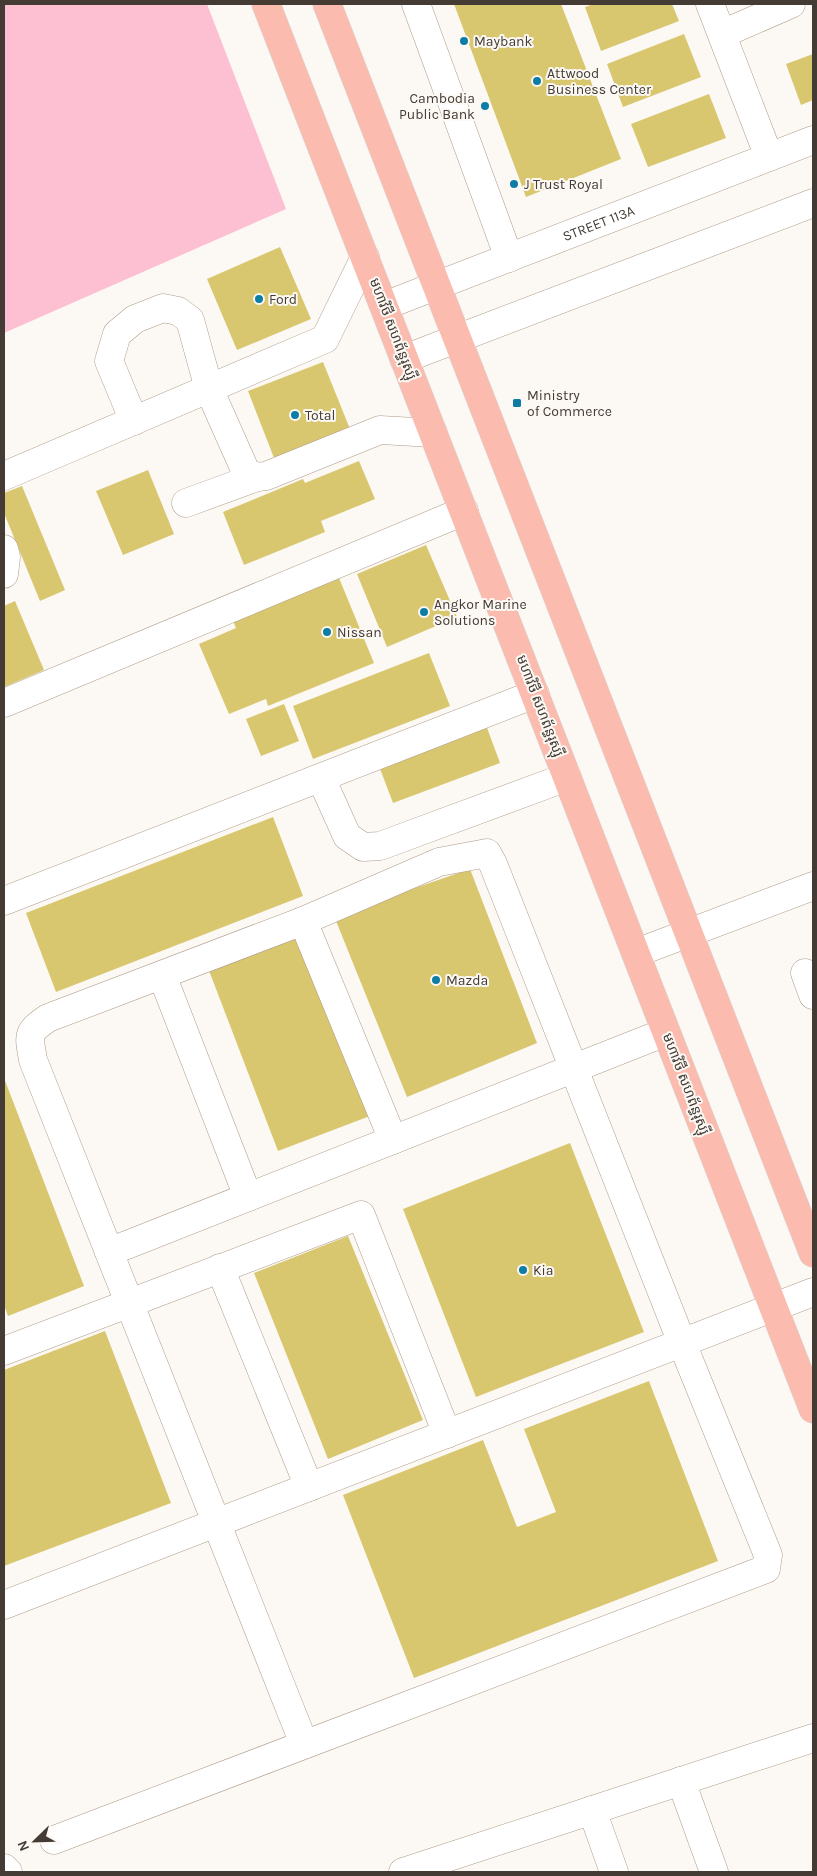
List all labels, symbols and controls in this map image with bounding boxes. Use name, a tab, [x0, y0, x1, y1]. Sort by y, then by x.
place label: Maybank	[474, 33, 533, 50]
marker: Maybank	[458, 35, 470, 47]
place label: Attwood Business Center	[547, 65, 652, 98]
marker: Attwood Business Center	[531, 75, 543, 87]
place label: Cambodia Public Bank	[399, 90, 475, 123]
marker: Cambodia Public Bank	[479, 100, 491, 112]
place label: J Trust Royal	[524, 176, 603, 193]
marker: J Trust Royal	[508, 178, 520, 190]
street label: STREET 113A	[560, 201, 637, 245]
street label: មហាវិថី សហព័ន្ធរុស្ស៊ី	[363, 275, 421, 383]
place label: Ford	[269, 291, 297, 308]
marker: Ford	[253, 293, 265, 305]
place label: Ministry of Commerce	[527, 387, 612, 420]
marker: Ministry of Commerce	[511, 397, 523, 409]
place label: Total	[305, 407, 335, 424]
marker: Total	[289, 409, 301, 421]
place label: Angkor Marine Solutions	[434, 596, 527, 629]
marker: Angkor Marine Solutions	[418, 606, 430, 618]
place label: Nissan	[337, 624, 382, 641]
marker: Nissan	[321, 626, 333, 638]
street label: មហាវិថី សហព័ន្ធរុស្ស៊ី	[510, 652, 568, 760]
place label: Mazda	[446, 972, 488, 989]
marker: Mazda	[430, 974, 442, 986]
street label: មហាវិថី សហព័ន្ធរុស្ស៊ី	[656, 1030, 714, 1138]
place label: Kia	[533, 1262, 553, 1279]
marker: Kia	[517, 1264, 529, 1276]
north arrow	[10, 1816, 60, 1866]
text: N	[14, 1838, 33, 1854]

